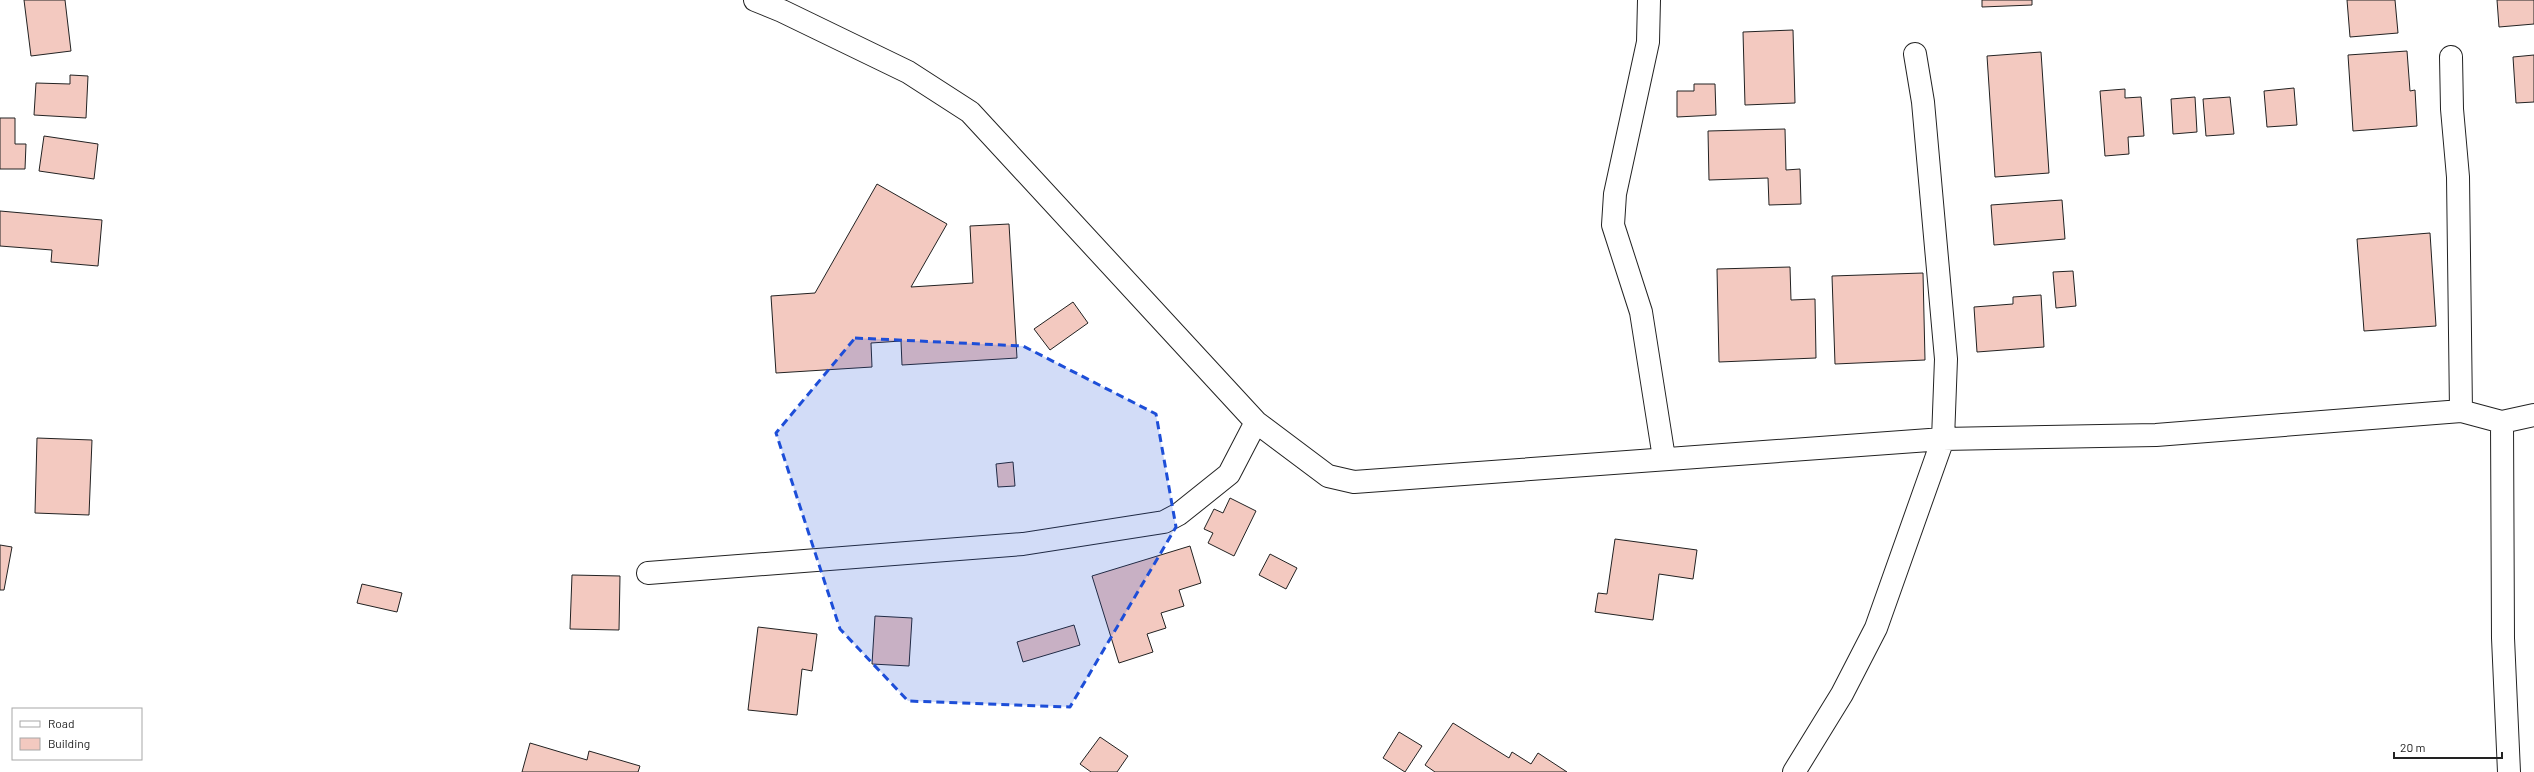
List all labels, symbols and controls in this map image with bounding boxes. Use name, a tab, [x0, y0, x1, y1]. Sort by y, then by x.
legend	[12, 708, 142, 760]
text: Road	[48, 716, 75, 730]
scale bar	[2394, 734, 2502, 760]
text: Building	[48, 736, 90, 750]
text: 20 m	[2400, 740, 2426, 754]

